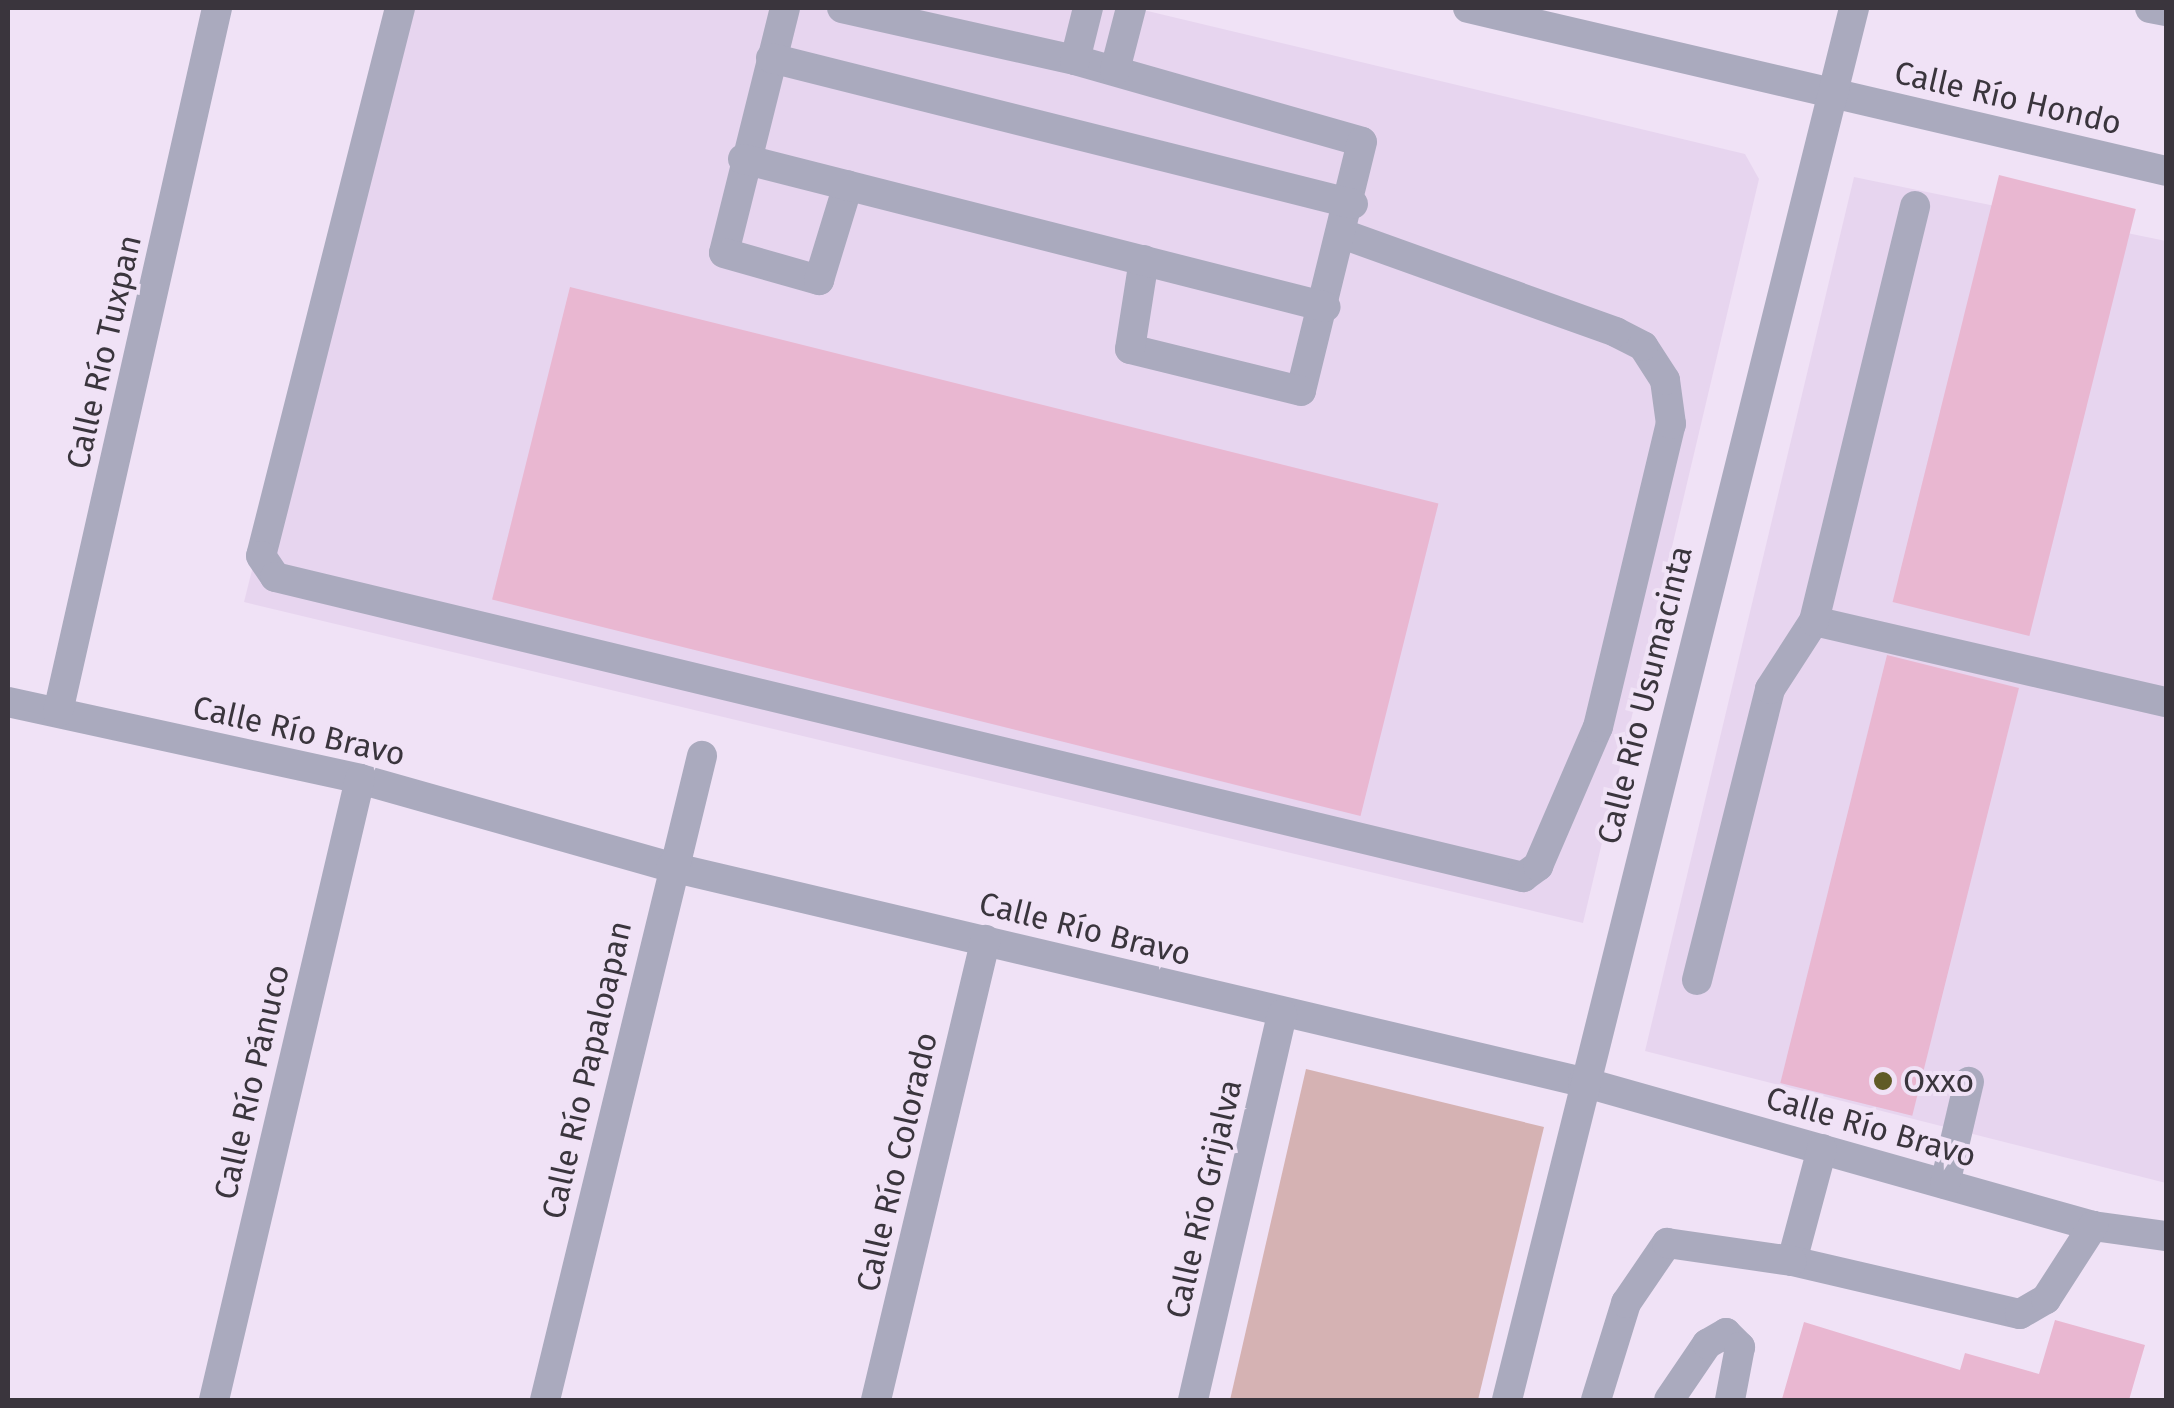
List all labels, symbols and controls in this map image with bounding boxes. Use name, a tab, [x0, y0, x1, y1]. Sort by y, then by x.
street label: Calle Río Hondo	[1891, 53, 2125, 143]
street label: Calle Río Tuxpan	[58, 231, 150, 473]
street label: Calle Río Usumacinta	[1589, 542, 1701, 848]
street label: Calle Río Bravo	[189, 688, 409, 774]
street label: Calle Río Bravo	[975, 884, 1195, 974]
street label: Calle Río Papaloapan	[534, 917, 640, 1223]
street label: Calle Río Pánuco	[206, 961, 298, 1203]
street label: Calle Río Colorado	[848, 1029, 946, 1295]
place label: Oxxo	[1903, 1062, 1974, 1100]
marker: Oxxo	[1872, 1070, 1894, 1092]
street label: Calle Río Grijalva	[1158, 1076, 1250, 1322]
street label: Calle Río Bravo	[1762, 1079, 1980, 1175]

